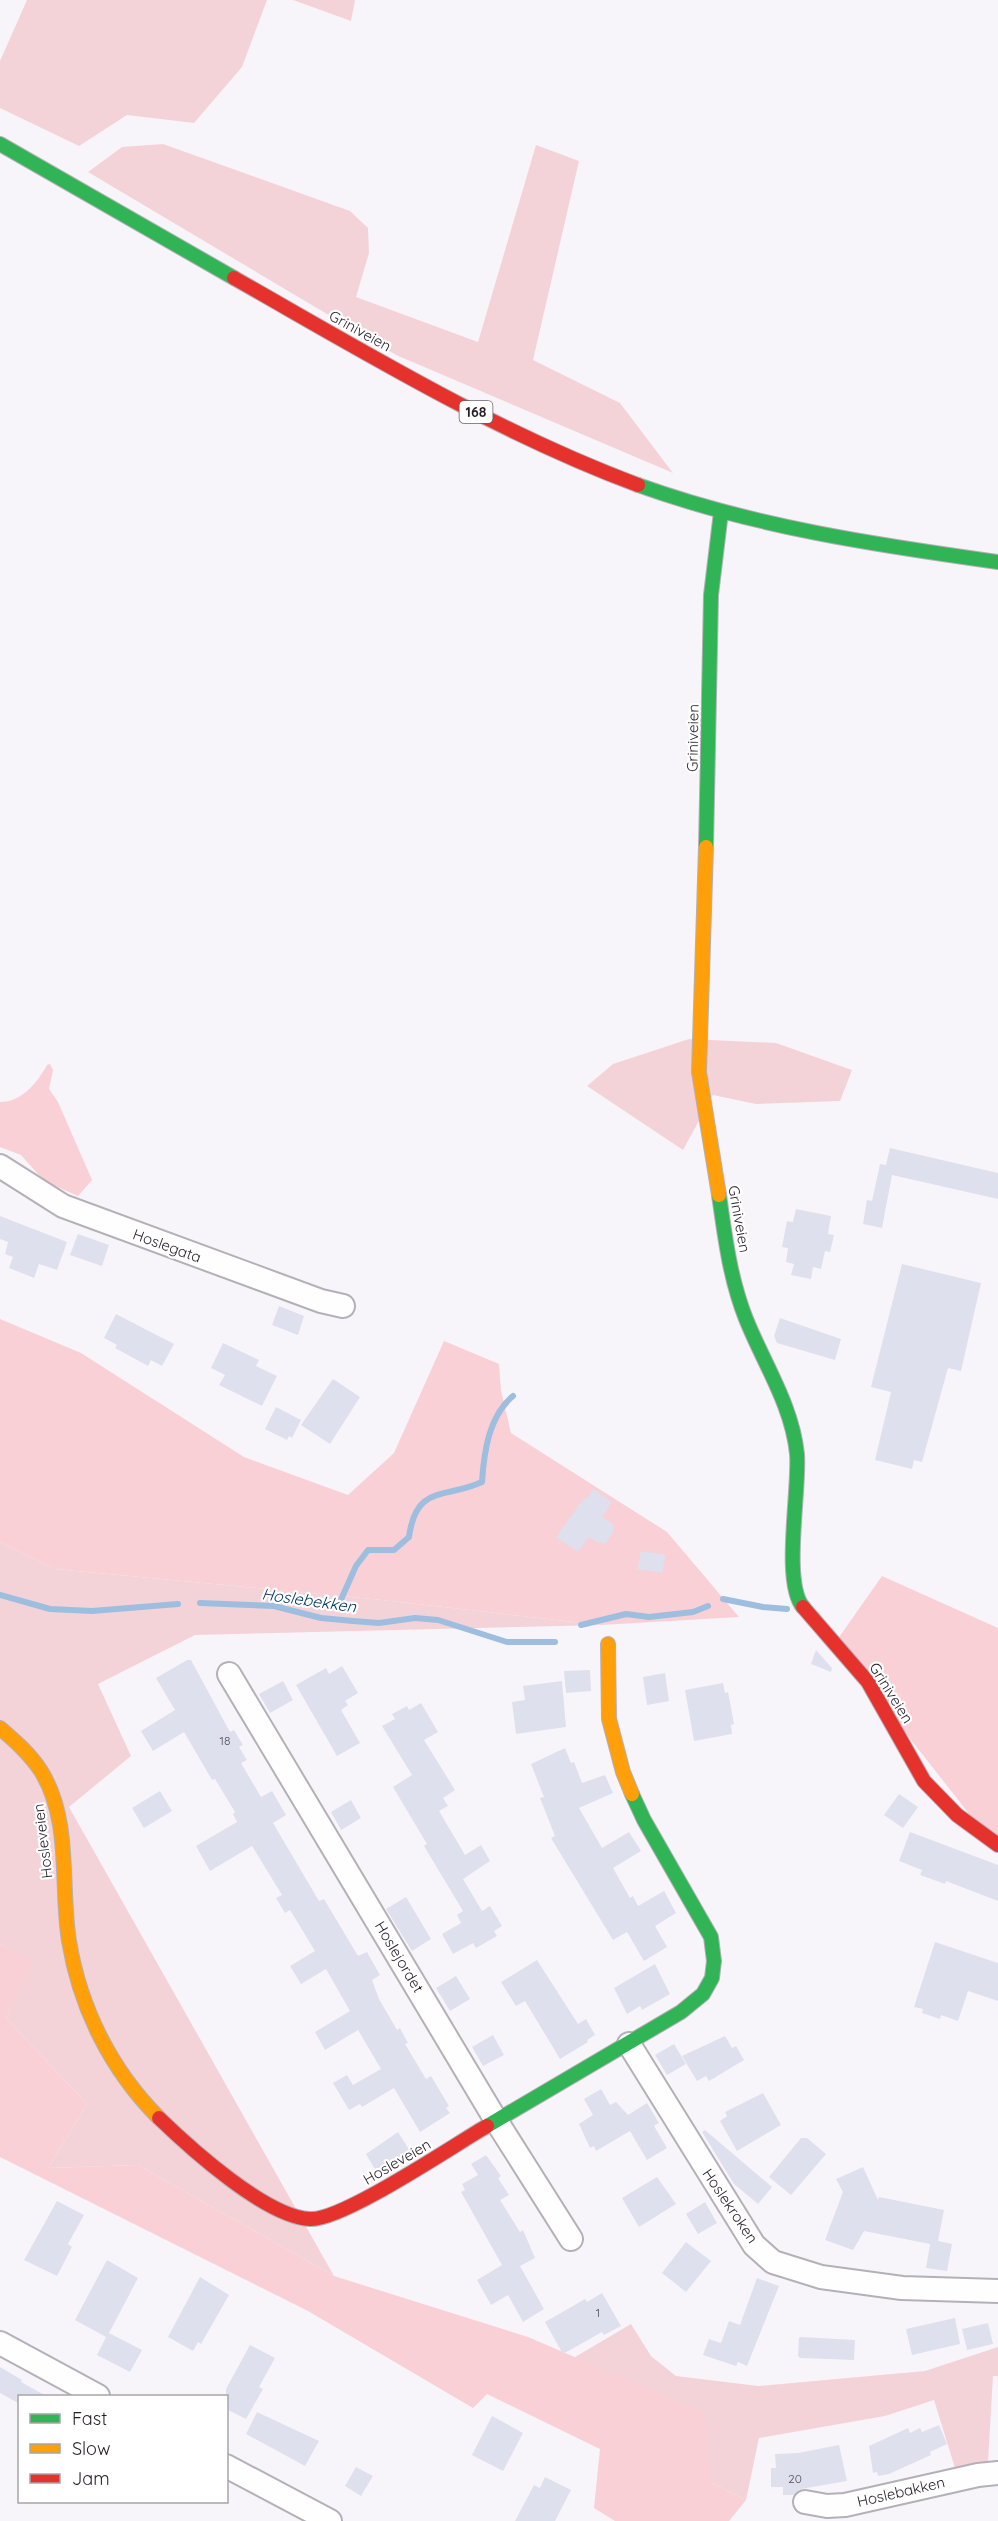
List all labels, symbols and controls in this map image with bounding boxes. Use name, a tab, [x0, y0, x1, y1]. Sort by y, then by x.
street label: Griniveien	[326, 306, 395, 355]
road number: 168	[460, 401, 492, 423]
street label: Griniveien	[682, 704, 703, 772]
street label: Griniveien	[724, 1184, 755, 1254]
street label: Hoslegata	[130, 1224, 204, 1267]
water label: Hoslebekken	[261, 1583, 358, 1617]
street label: Griniveien	[865, 1659, 917, 1727]
house number: 18	[220, 1733, 230, 1748]
street label: Hosleveien	[28, 1803, 57, 1880]
street label: Hoslejordet	[371, 1918, 428, 1996]
street label: Hosleveien	[359, 2135, 434, 2189]
street label: Hoslekroken	[698, 2165, 762, 2247]
house number: 1	[596, 2305, 600, 2320]
legend	[18, 2395, 228, 2503]
text: Fast	[72, 2407, 107, 2430]
text: Slow	[72, 2437, 110, 2460]
text: Jam	[72, 2467, 110, 2490]
house number: 20	[788, 2471, 802, 2486]
street label: Hoslebakken	[855, 2472, 947, 2511]

